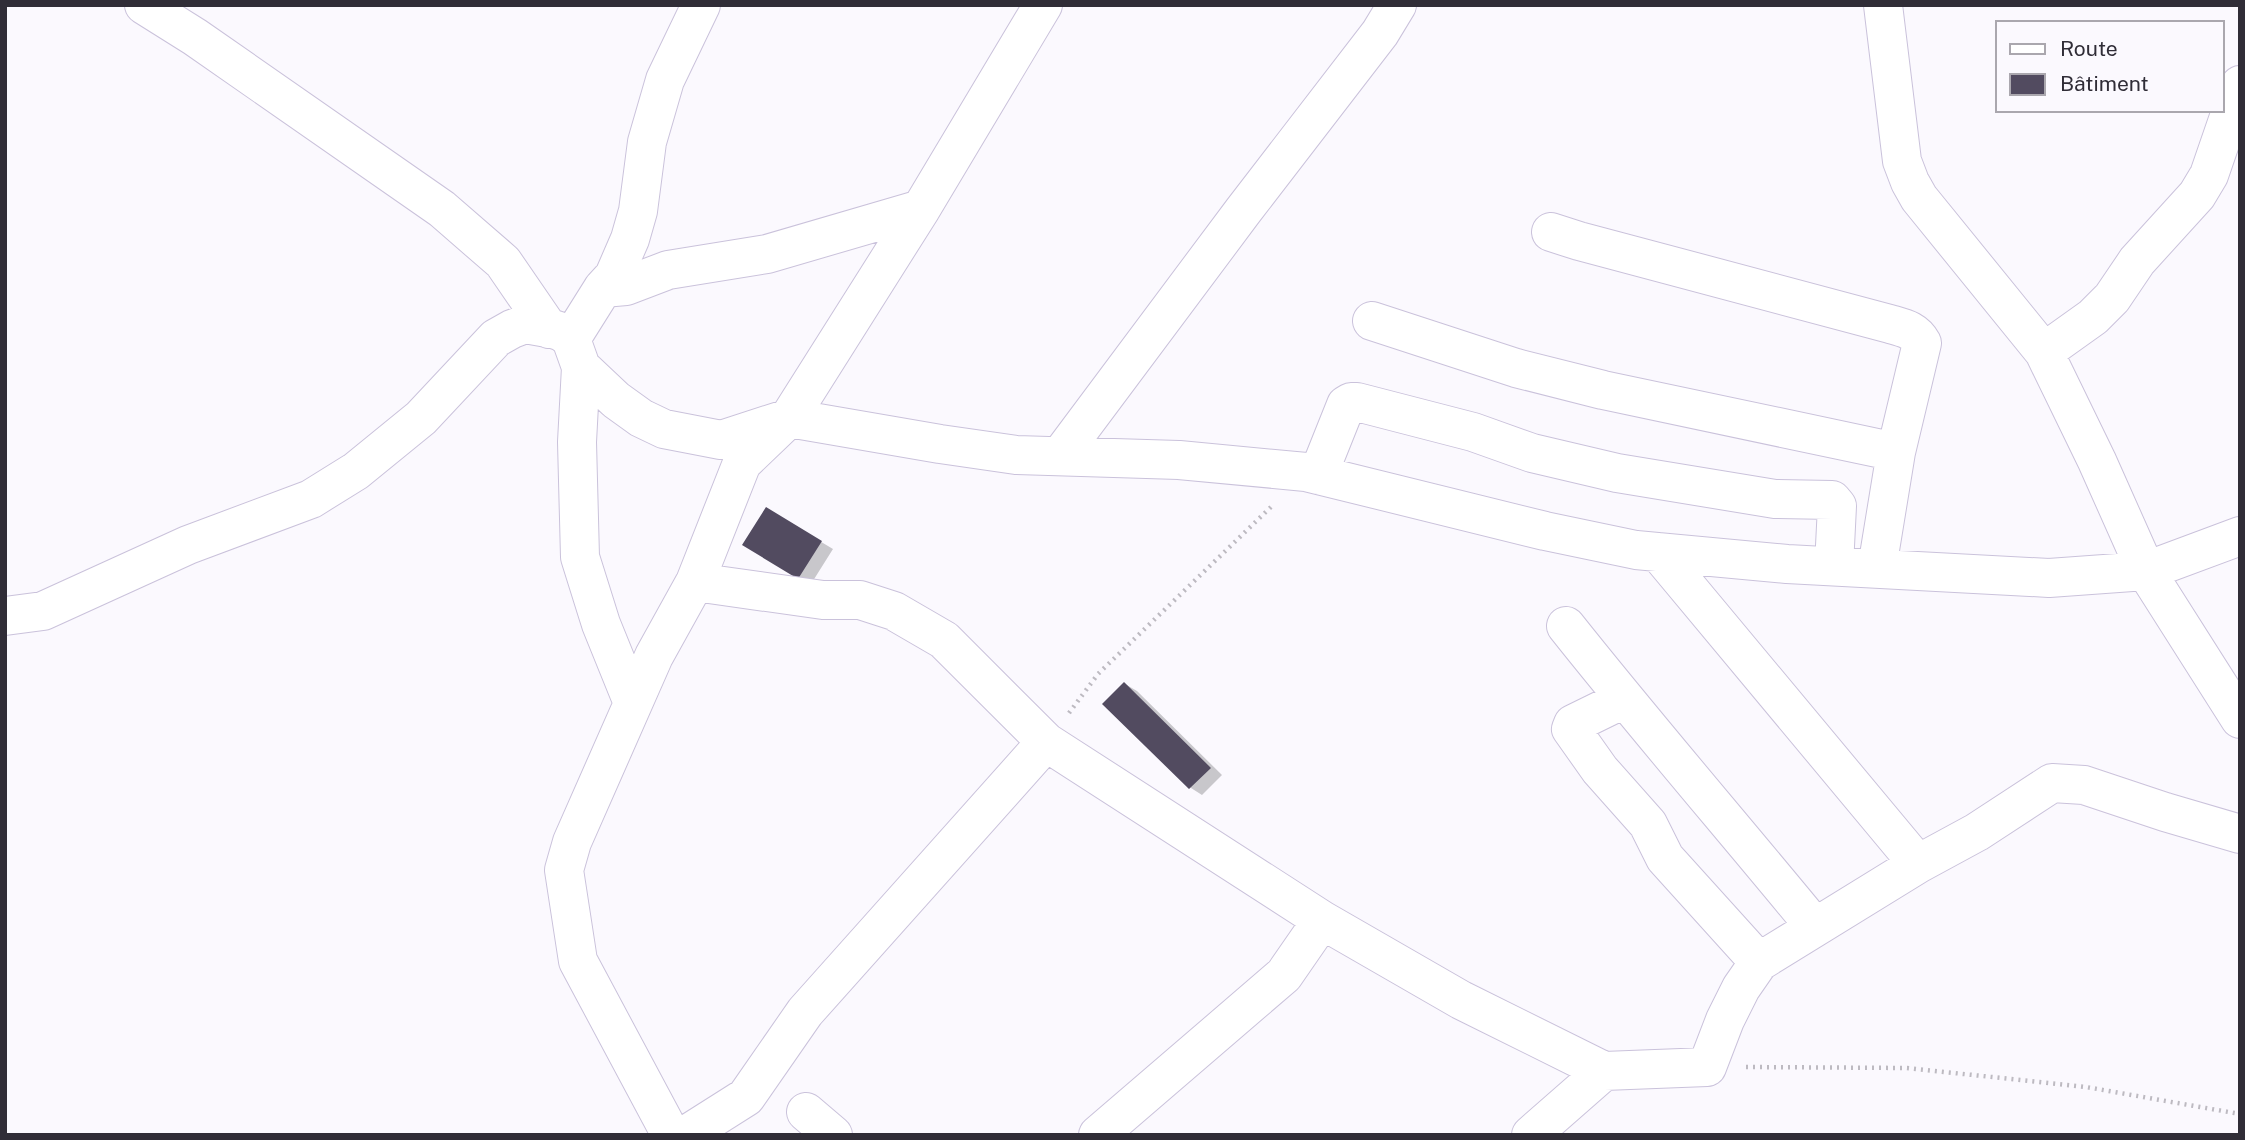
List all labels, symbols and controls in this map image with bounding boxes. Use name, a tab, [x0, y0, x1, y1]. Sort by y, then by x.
legend	[1996, 21, 2224, 112]
text: Route	[2060, 36, 2118, 61]
text: Bâtiment	[2060, 71, 2149, 96]

